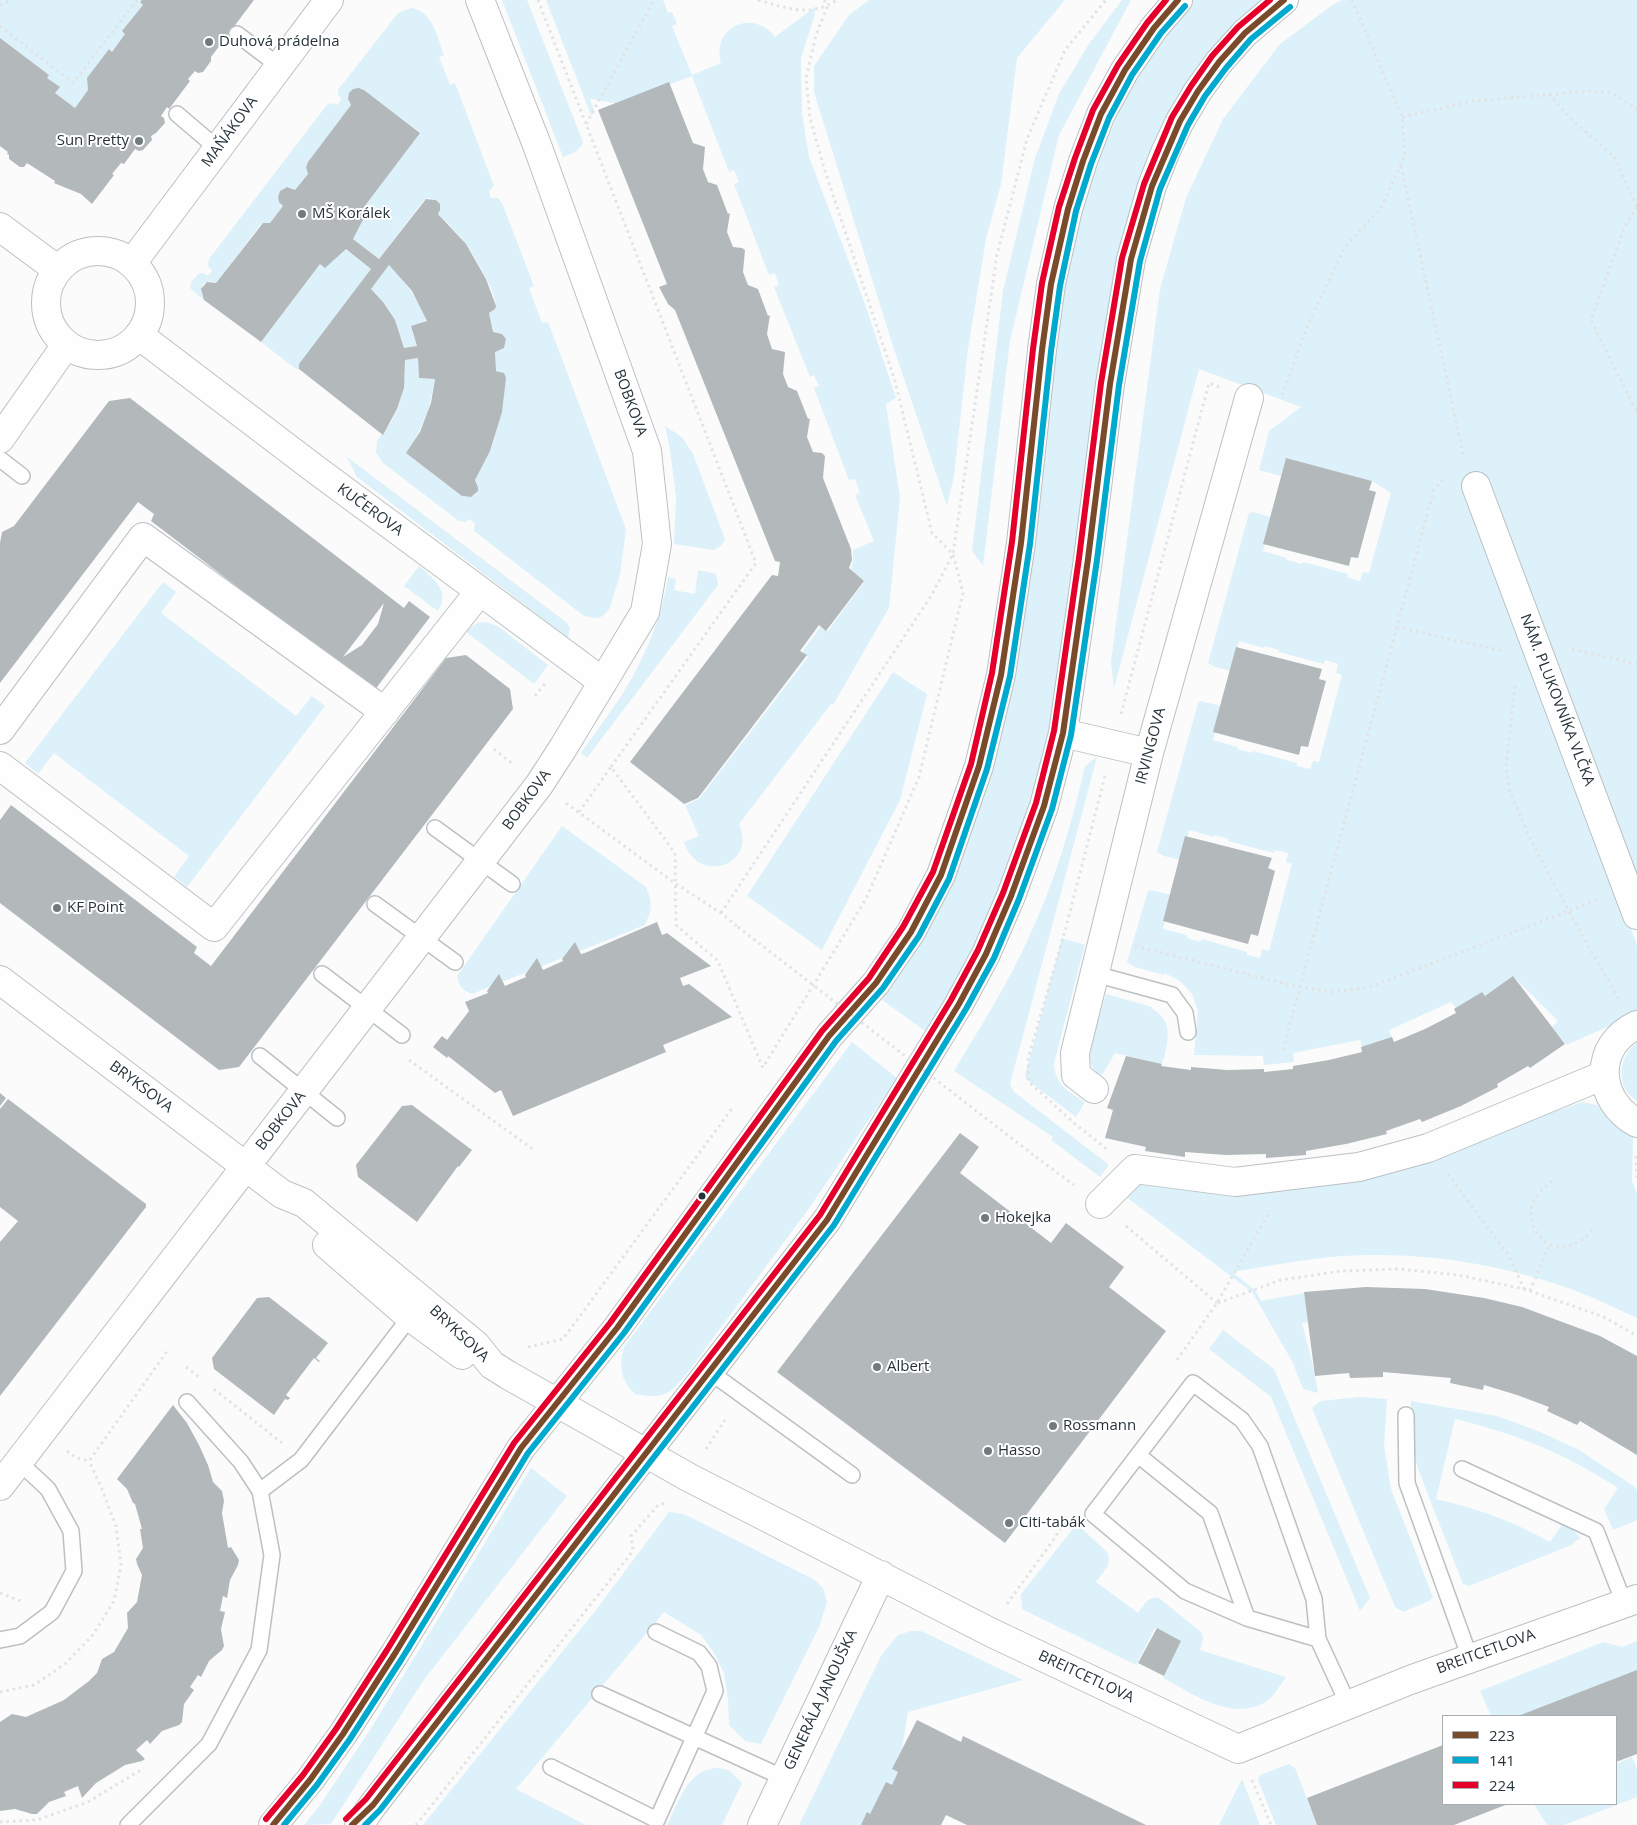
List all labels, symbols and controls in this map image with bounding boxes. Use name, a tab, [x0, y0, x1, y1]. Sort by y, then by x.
place label: Duhová prádelna	[219, 33, 340, 51]
marker: Duhová prádelna	[203, 36, 215, 48]
street label: MAŇÁKOVA	[198, 93, 262, 171]
place label: Sun Pretty	[57, 132, 129, 150]
marker: Sun Pretty	[133, 135, 145, 147]
place label: MŠ Korálek	[312, 205, 390, 223]
marker: MŠ Korálek	[296, 208, 308, 220]
street label: BOBKOVA	[610, 367, 650, 439]
street label: KUČEROVA	[333, 480, 407, 540]
street label: NÁM. PLUKOVNÍKA VLČKA	[1516, 612, 1598, 788]
street label: IRVINGOVA	[1132, 706, 1170, 786]
street label: BOBKOVA	[499, 766, 555, 834]
place label: KF Point	[67, 899, 124, 917]
marker: KF Point	[51, 902, 63, 914]
street label: BRYKSOVA	[106, 1057, 176, 1117]
street label: BOBKOVA	[252, 1088, 310, 1154]
unlabelled marker	[697, 1191, 707, 1201]
place label: Hokejka	[995, 1209, 1051, 1227]
marker: Hokejka	[979, 1212, 991, 1224]
street label: BRYKSOVA	[425, 1302, 493, 1366]
place label: Albert	[887, 1358, 929, 1376]
marker: Albert	[871, 1361, 883, 1373]
place label: Rossmann	[1063, 1417, 1136, 1435]
marker: Rossmann	[1047, 1420, 1059, 1432]
place label: Hasso	[998, 1442, 1041, 1460]
marker: Hasso	[982, 1445, 994, 1457]
place label: Citi-tabák	[1019, 1514, 1085, 1532]
marker: Citi-tabák	[1003, 1517, 1015, 1529]
street label: BREITCETLOVA	[1434, 1626, 1538, 1678]
street label: GENERÁLA JANOUŠKA	[780, 1627, 862, 1773]
street label: BREITCETLOVA	[1035, 1647, 1137, 1707]
legend	[1442, 1715, 1617, 1805]
text: 223	[1489, 1725, 1515, 1745]
text: 141	[1489, 1750, 1515, 1770]
text: 224	[1489, 1775, 1515, 1795]

